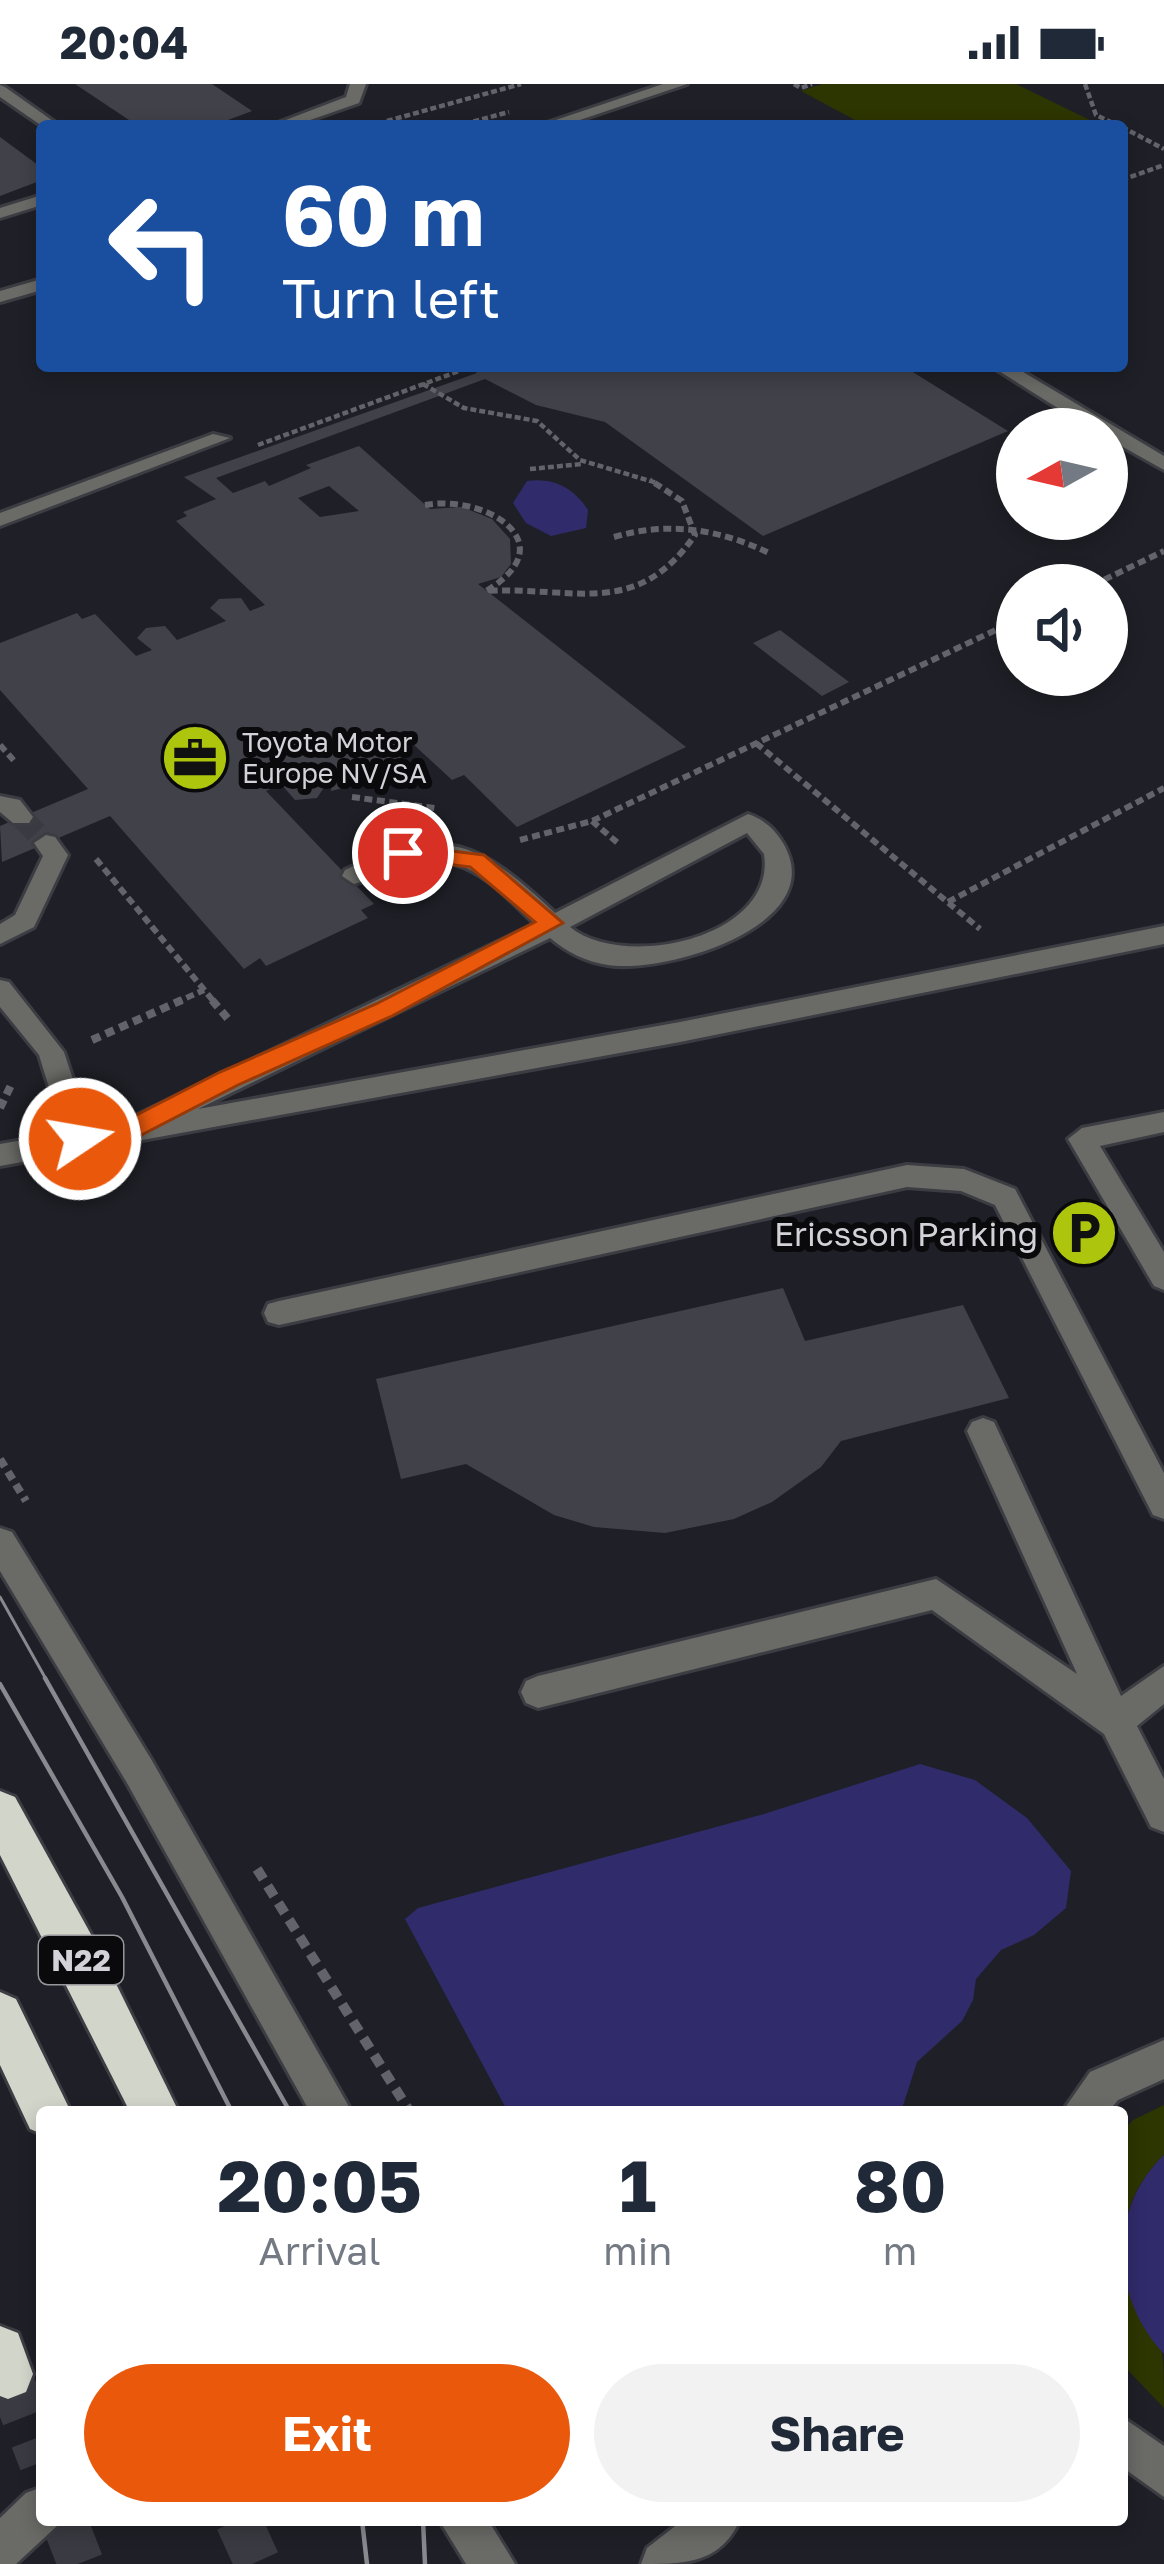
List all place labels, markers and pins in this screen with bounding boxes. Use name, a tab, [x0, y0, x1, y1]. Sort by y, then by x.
office icon: Toyota Motor Europe NV/SA	[160, 723, 230, 793]
place label: Toyota Motor Europe NV/SA	[242, 726, 427, 789]
pin	[352, 802, 454, 904]
parking icon: Ericsson Parking	[1049, 1198, 1119, 1268]
place label: Ericsson Parking	[774, 1214, 1038, 1253]

